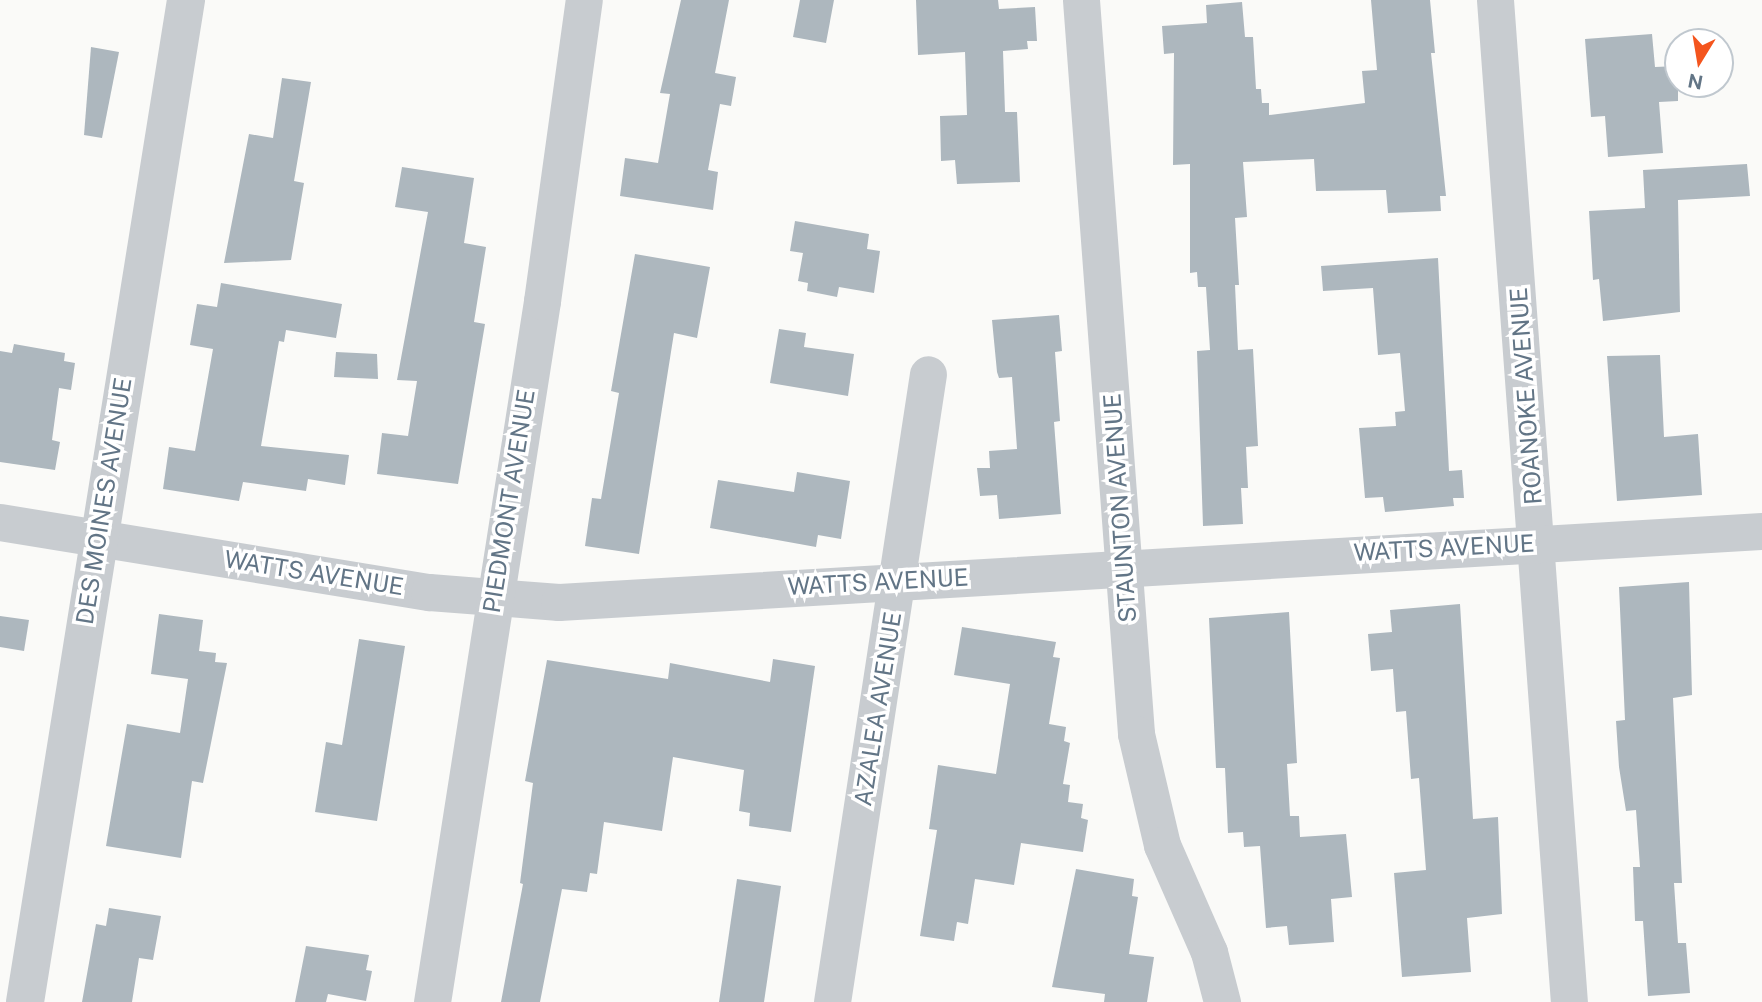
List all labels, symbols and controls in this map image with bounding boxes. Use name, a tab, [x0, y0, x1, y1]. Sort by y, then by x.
north arrow	[1664, 28, 1734, 98]
text: N	[1686, 69, 1705, 94]
street label: ROANOKE AVENUE	[1504, 286, 1548, 506]
street label: DES MOINES AVENUE	[70, 376, 138, 626]
street label: PIEDMONT AVENUE	[477, 387, 541, 615]
street label: STAUNTON AVENUE	[1098, 392, 1142, 624]
street label: WATTS AVENUE	[1353, 529, 1535, 567]
street label: WATTS AVENUE	[222, 545, 406, 601]
street label: WATTS AVENUE	[787, 563, 969, 601]
street label: AZALEA AVENUE	[848, 610, 908, 808]

